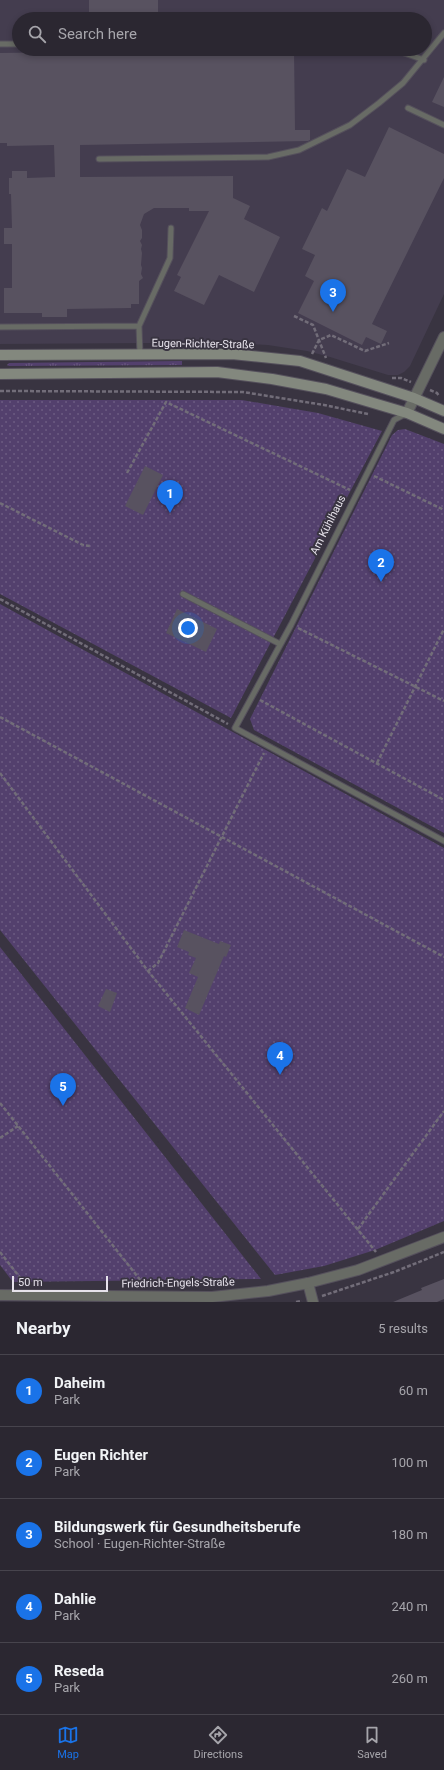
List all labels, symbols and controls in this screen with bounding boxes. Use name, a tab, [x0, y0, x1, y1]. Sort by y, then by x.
search box	[12, 12, 432, 56]
icon: search	[26, 23, 48, 45]
text: Search here	[58, 25, 137, 43]
pin: 3	[320, 279, 346, 312]
street label: Eugen-Richter-Straße	[151, 337, 255, 351]
pin: 1	[157, 480, 183, 513]
street label: Am Kühlhaus	[307, 493, 349, 557]
pin: 2	[368, 549, 394, 582]
your location	[178, 618, 198, 638]
pin: 4	[267, 1042, 293, 1075]
pin: 5	[50, 1073, 76, 1106]
scale bar	[12, 1274, 108, 1293]
text: 50 m	[18, 1276, 43, 1289]
street label: Friedrich-Engels-Straße	[121, 1276, 235, 1290]
text: Nearby	[16, 1318, 71, 1338]
text: 5 results	[378, 1321, 428, 1336]
text: Daheim	[54, 1374, 105, 1392]
text: 1	[25, 1383, 33, 1398]
text: 60 m	[399, 1383, 428, 1398]
text: Park	[54, 1392, 80, 1407]
text: Eugen Richter	[54, 1446, 148, 1464]
text: 2	[25, 1455, 33, 1470]
text: 100 m	[391, 1455, 428, 1470]
text: Park	[54, 1464, 80, 1479]
text: Bildungswerk für Gesundheitsberufe	[54, 1518, 301, 1536]
text: 3	[25, 1527, 33, 1542]
text: 180 m	[391, 1527, 428, 1542]
text: School · Eugen-Richter-Straße	[54, 1536, 225, 1551]
text: Dahlie	[54, 1590, 96, 1608]
text: 4	[25, 1599, 33, 1614]
text: 240 m	[391, 1599, 428, 1614]
text: Park	[54, 1608, 80, 1623]
text: Reseda	[54, 1662, 104, 1680]
text: 5	[25, 1671, 33, 1686]
text: 260 m	[391, 1671, 428, 1686]
text: Park	[54, 1680, 80, 1695]
tab: Map	[57, 1724, 79, 1761]
tab: Directions	[193, 1724, 243, 1761]
tab: Saved	[357, 1724, 387, 1761]

